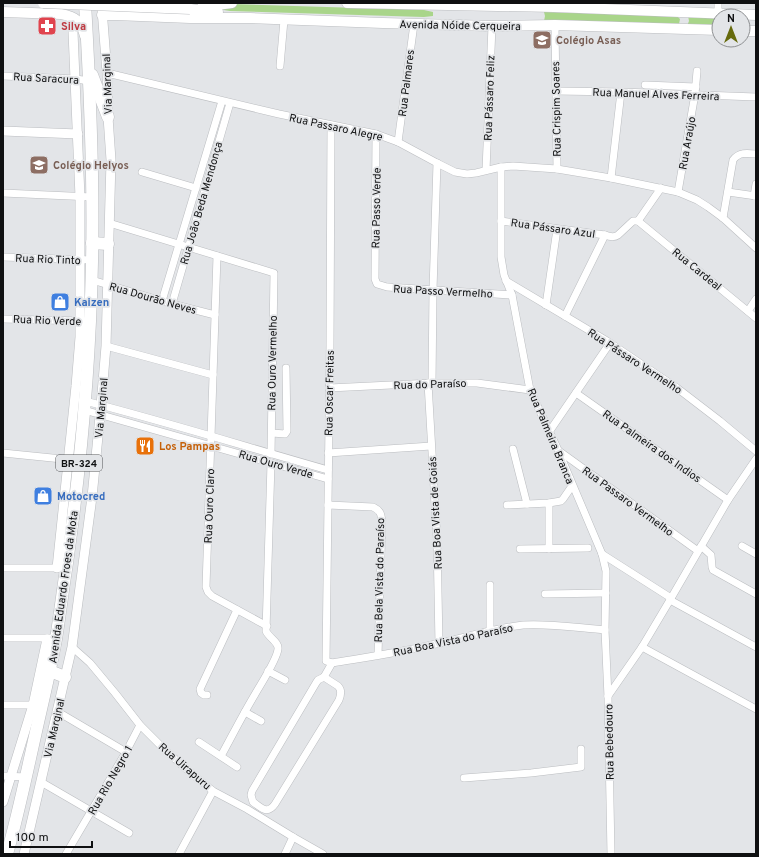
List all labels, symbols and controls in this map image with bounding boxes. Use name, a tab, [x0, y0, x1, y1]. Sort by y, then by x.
north arrow	[711, 8, 751, 48]
text: N	[727, 12, 735, 26]
pharmacy icon: Silva	[36, 15, 58, 37]
street label: Avenida Nóide Cerqueira	[399, 18, 521, 34]
place label: Silva	[61, 20, 86, 34]
school or university icon: Colégio Asas	[531, 29, 553, 51]
place label: Colégio Asas	[556, 34, 621, 48]
street label: Rua Palmares	[396, 49, 418, 117]
street label: Via Marginal	[100, 53, 116, 115]
street label: Rua Pássaro Feliz	[482, 55, 498, 141]
street label: Rua Crispim Soares	[549, 61, 565, 157]
street label: Rua Saracura	[13, 70, 79, 88]
street label: Rua Manuel Alves Ferreira	[592, 86, 720, 104]
street label: Rua Passaro Alegre	[288, 111, 384, 145]
street label: Rua Araújo	[676, 115, 700, 171]
street label: Rua João Beda Mendonça	[178, 140, 226, 266]
school or university icon: Colégio Helyos	[28, 154, 50, 176]
place label: Colégio Helyos	[53, 159, 129, 173]
street label: Rua Passo Verde	[369, 167, 385, 249]
street label: Rua Pássaro Azul	[510, 216, 596, 242]
street label: Rua Cardeal	[669, 246, 724, 294]
street label: Rua Rio Tinto	[15, 252, 81, 268]
street label: Rua Dourão Neves	[107, 280, 198, 318]
street label: Rua Passo Vermelho	[393, 282, 493, 302]
shop icon: Kaizen	[49, 291, 71, 313]
place label: Kaizen	[74, 296, 109, 310]
street label: Rua Rio Verde	[13, 313, 81, 329]
street label: Rua Ouro Vermelho	[265, 315, 281, 411]
street label: Rua Pássaro Vermelho	[584, 326, 684, 398]
street label: Rua Oscar Freitas	[322, 350, 338, 436]
street label: Via Marginal	[92, 377, 112, 439]
street label: Rua do Paraíso	[393, 377, 467, 393]
street label: Rua Palmeira Branca	[524, 386, 577, 487]
street label: Rua Palmeira dos Indios	[599, 407, 704, 486]
restaurant icon: Los Pampas	[134, 435, 156, 457]
place label: Los Pampas	[159, 440, 220, 454]
street label: Rua Ouro Verde	[237, 448, 315, 482]
road number: BR-324	[56, 455, 102, 471]
street label: Rua Boa Vista de Goiás	[426, 456, 446, 570]
street label: Rua Passaro Vermelho	[579, 464, 676, 540]
street label: Rua Ouro Claro	[202, 468, 218, 544]
shop icon: Motocred	[32, 485, 54, 507]
place label: Motocred	[57, 490, 105, 504]
street label: Avenida Eduardo Froes da Mota	[46, 510, 82, 664]
street label: Rua Bela Vista do Paraíso	[372, 518, 388, 642]
street label: Rua Boa Vista do Paraíso	[392, 621, 514, 661]
street label: Via Marginal	[41, 697, 69, 759]
street label: Rua Bebedouro	[602, 704, 618, 780]
street label: Rua Uirapuru	[155, 740, 213, 793]
street label: Rua Rio Negro 1	[85, 743, 136, 818]
scale bar	[10, 823, 92, 849]
text: 100 m	[16, 830, 49, 846]

